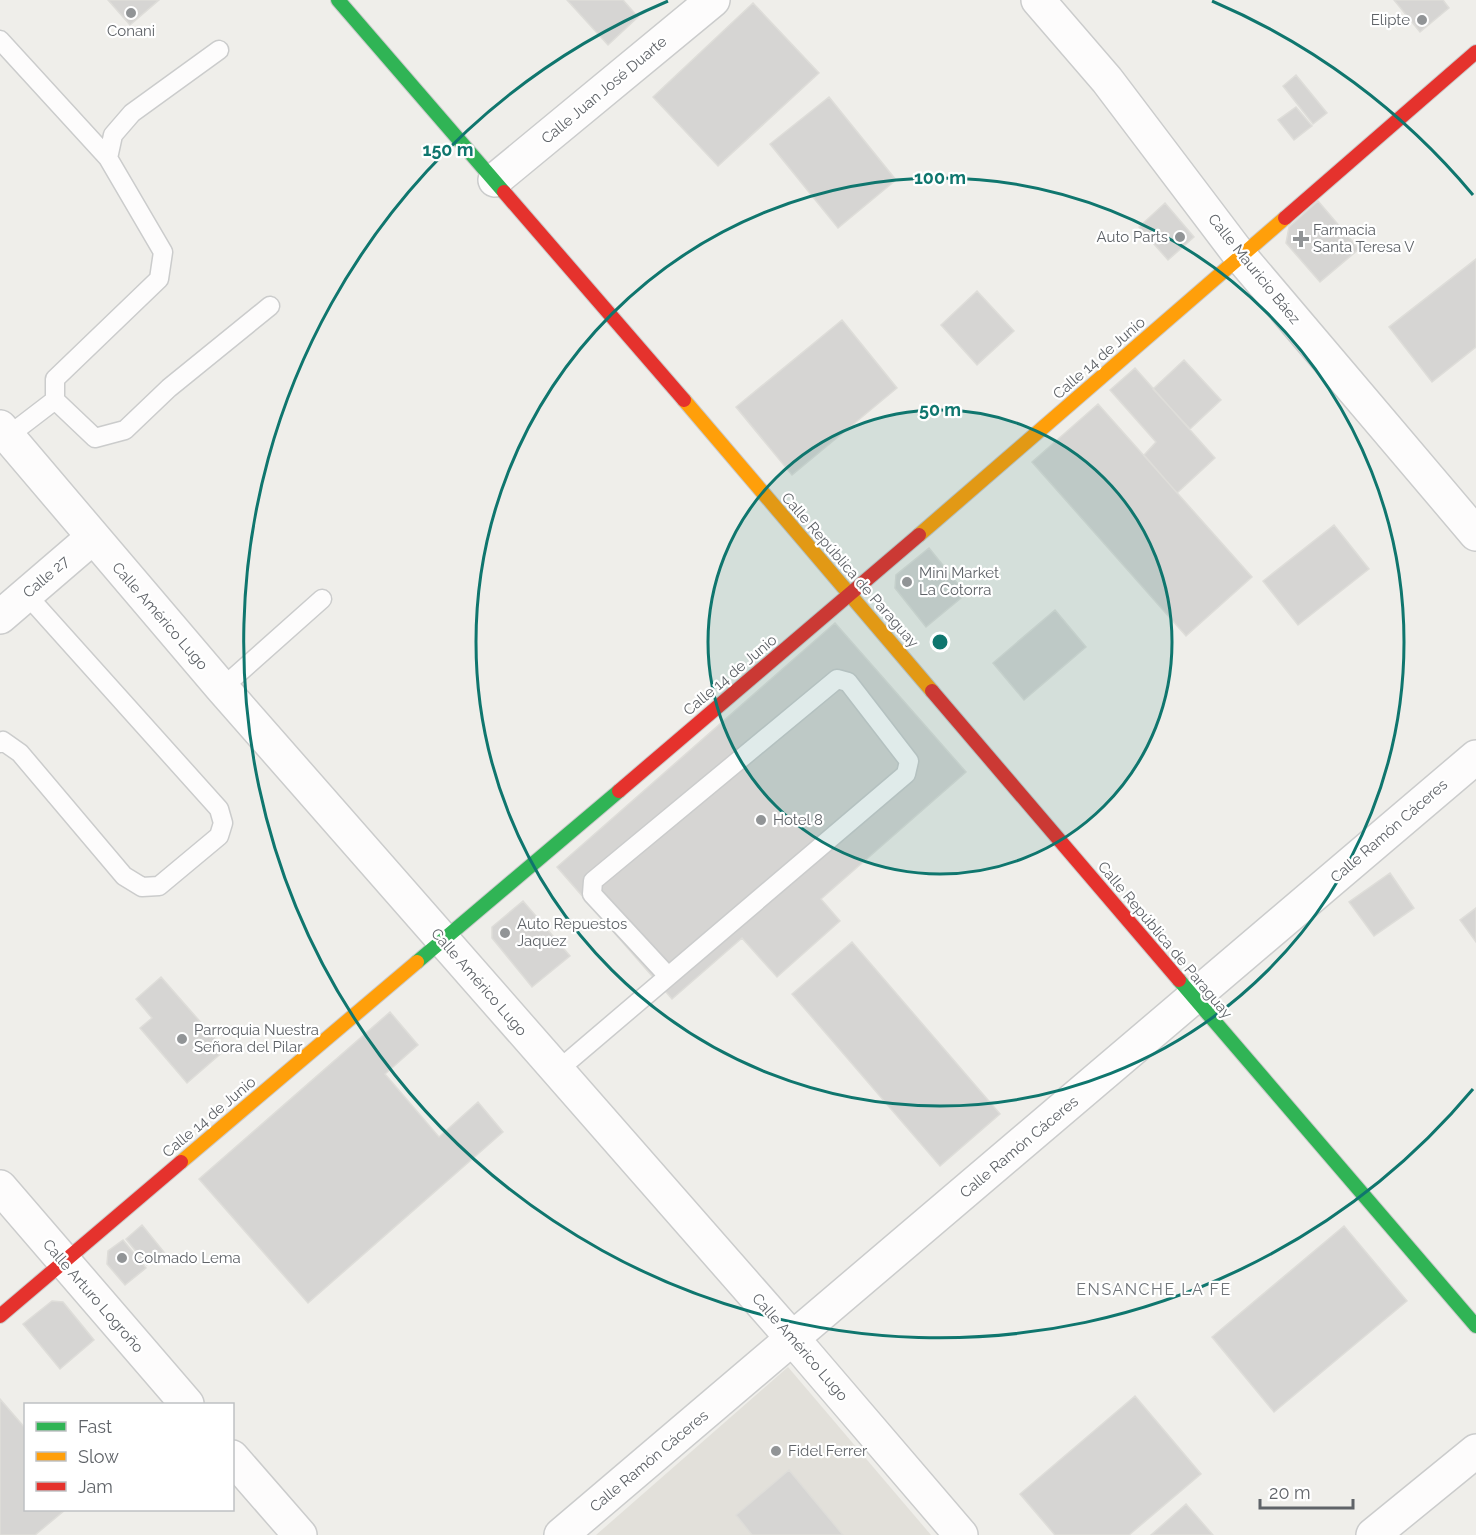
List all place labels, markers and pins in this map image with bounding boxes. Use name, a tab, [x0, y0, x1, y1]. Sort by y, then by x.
marker: Conani	[124, 6, 138, 20]
place label: Elipte	[1371, 11, 1410, 29]
marker: Elipte	[1415, 13, 1429, 27]
place label: Conani	[107, 22, 155, 40]
place label: Farmacia Santa Teresa V	[1313, 221, 1415, 256]
place label: Auto Parts	[1097, 228, 1168, 246]
marker: Auto Parts	[1173, 230, 1187, 244]
marker: Farmacia Santa Teresa V	[1294, 232, 1308, 246]
place label: Mini Market La Cotorra	[919, 564, 999, 599]
marker: Mini Market La Cotorra	[900, 575, 914, 589]
centre of rings	[930, 632, 950, 652]
place label: Hotel 8	[773, 811, 823, 829]
marker: Hotel 8	[754, 813, 768, 827]
place label: Auto Repuestos Jaquez	[517, 915, 627, 950]
marker: Auto Repuestos Jaquez	[498, 926, 512, 940]
place label: Parroquia Nuestra Señora del Pilar	[194, 1021, 319, 1056]
marker: Parroquia Nuestra Señora del Pilar	[175, 1032, 189, 1046]
place label: Colmado Lema	[134, 1249, 241, 1267]
marker: Colmado Lema	[115, 1251, 129, 1265]
place label: Fidel Ferrer	[788, 1442, 868, 1460]
marker: Fidel Ferrer	[769, 1444, 783, 1458]

